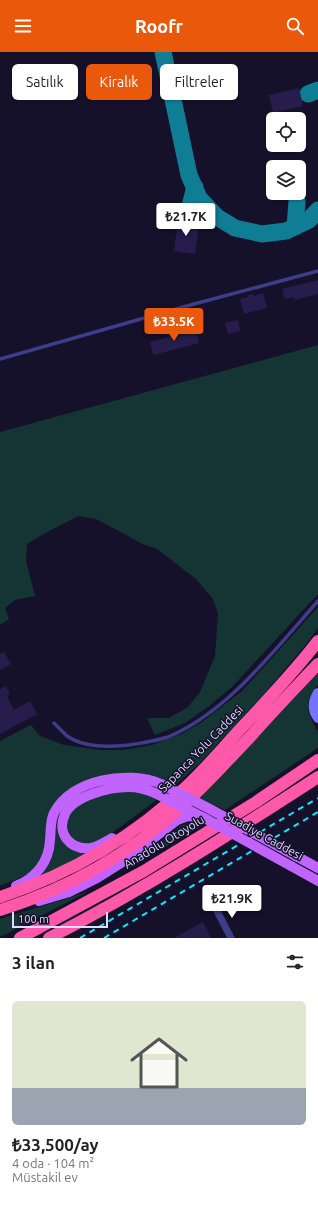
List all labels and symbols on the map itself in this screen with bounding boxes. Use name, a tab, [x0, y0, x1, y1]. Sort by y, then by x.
pin: ₺21.7K	[153, 203, 219, 237]
pin: ₺33.5K	[141, 308, 207, 342]
street label: Sapanca Yolu Caddesi	[156, 703, 245, 795]
street label: Suadiye Caddesi	[223, 809, 305, 862]
street label: Anadolu Otoyolu	[121, 812, 206, 871]
pin: ₺21.9K	[199, 885, 265, 919]
scale bar	[12, 910, 108, 929]

